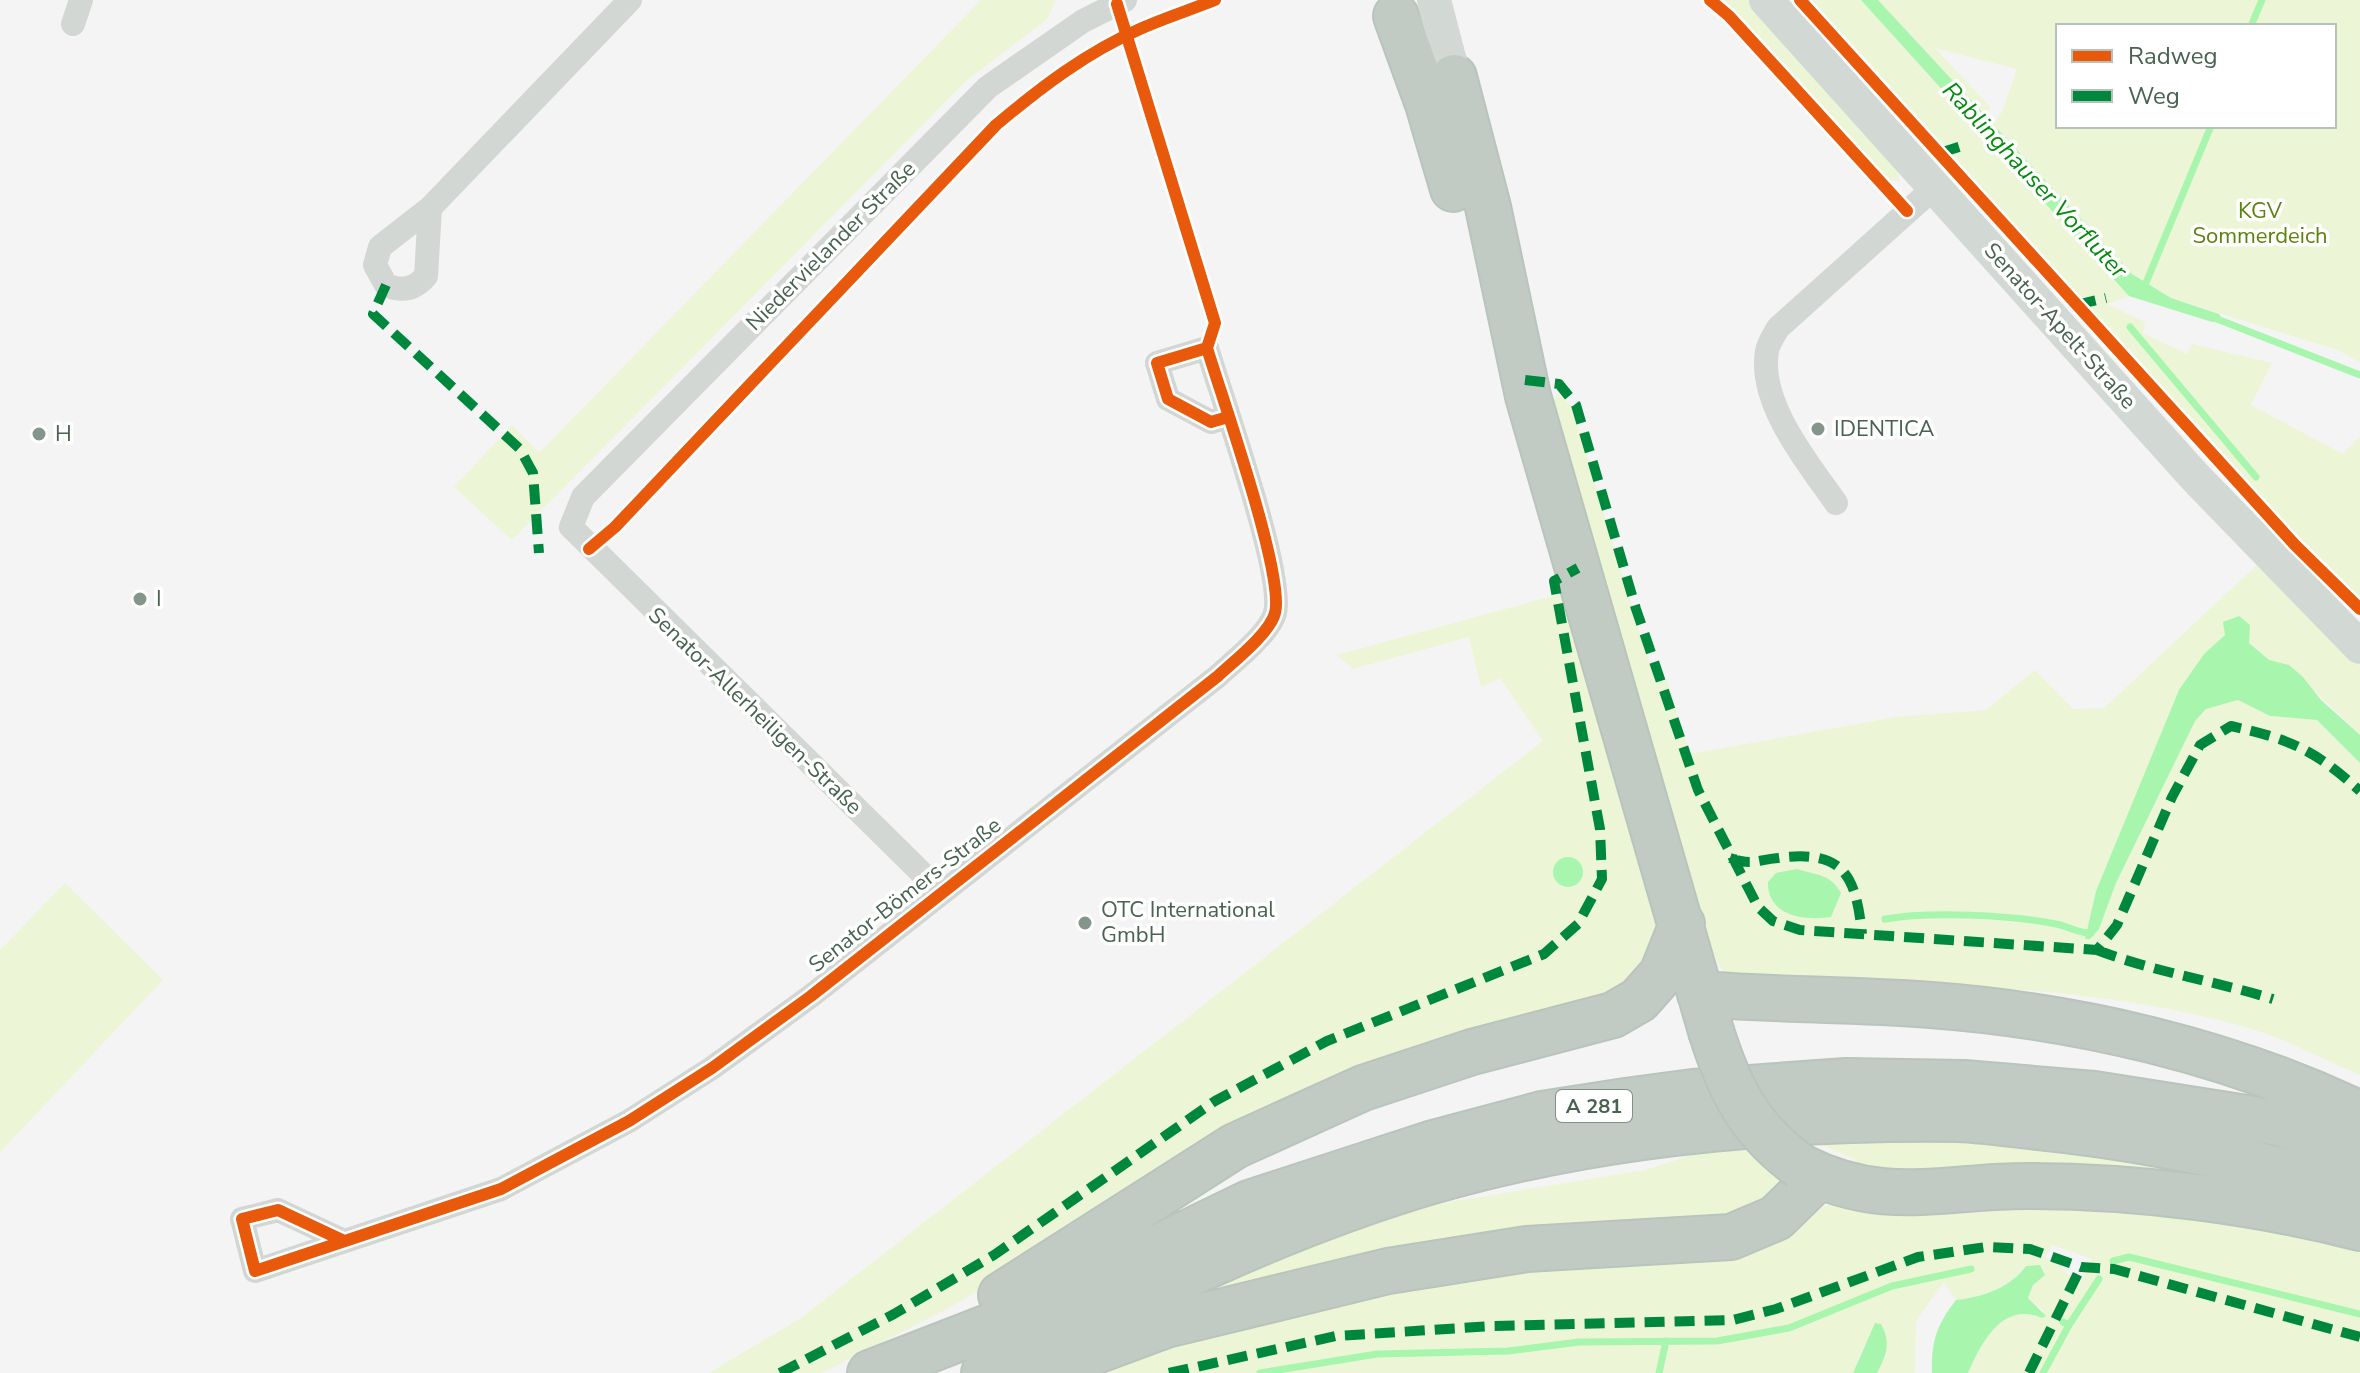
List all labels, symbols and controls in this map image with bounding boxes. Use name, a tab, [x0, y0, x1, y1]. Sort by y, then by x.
legend	[2056, 24, 2336, 128]
text: Radweg	[2128, 40, 2218, 72]
water label: Rablinghauser Vorfluter	[1935, 75, 2136, 286]
text: Weg	[2128, 80, 2180, 112]
street label: Niedervielander Straße	[739, 154, 923, 338]
park label: KGV Sommerdeich	[2192, 196, 2328, 251]
street label: Senator-Apelt-Straße	[1977, 236, 2143, 416]
place label: IDENTICA	[1834, 414, 1934, 444]
place label: H	[55, 419, 72, 449]
marker: IDENTICA	[1809, 420, 1827, 438]
marker: H	[30, 425, 48, 443]
place label: I	[156, 584, 162, 614]
marker: I	[131, 590, 149, 608]
street label: Senator-Allerheiligen-Straße	[641, 601, 869, 821]
street label: Senator-Bömers-Straße	[803, 810, 1007, 980]
place label: OTC International GmbH	[1101, 895, 1275, 950]
marker: OTC International GmbH	[1076, 914, 1094, 932]
road number: A 281	[1556, 1090, 1632, 1122]

